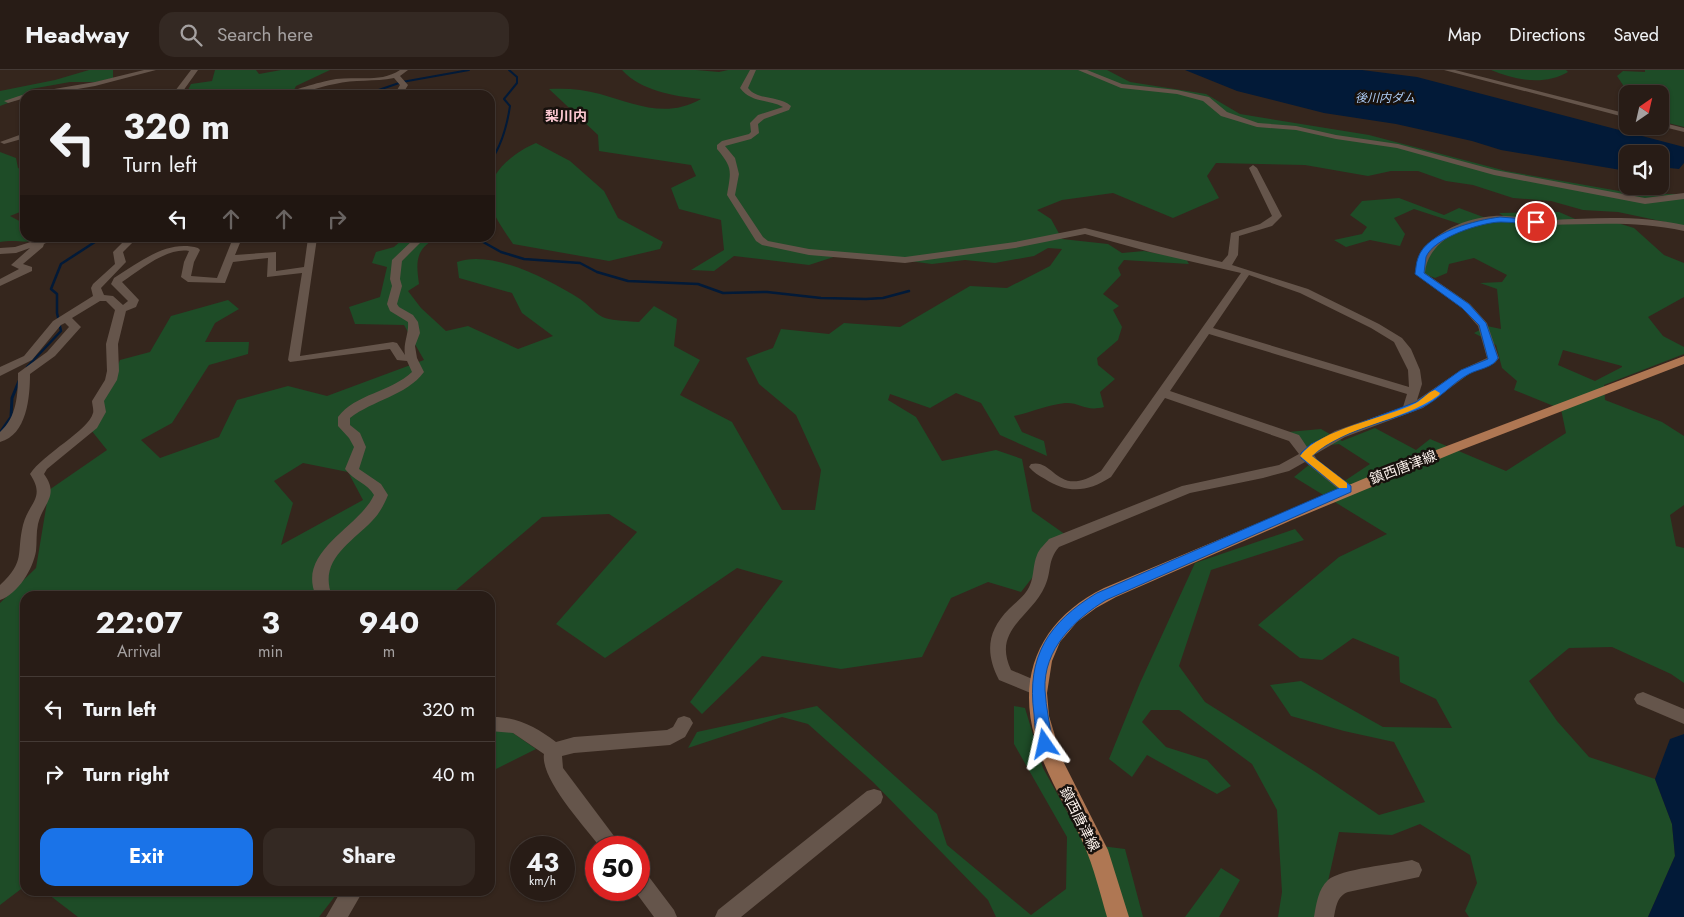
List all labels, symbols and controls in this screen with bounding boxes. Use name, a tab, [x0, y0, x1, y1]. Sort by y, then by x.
search box	[159, 12, 509, 57]
text: Headway	[25, 17, 129, 52]
icon: search	[177, 21, 205, 49]
text: Search here	[217, 21, 313, 48]
text: Map	[1448, 22, 1481, 48]
text: Directions	[1509, 22, 1585, 48]
text: Saved	[1613, 22, 1659, 48]
north arrow	[1619, 85, 1669, 135]
map controls	[1619, 85, 1669, 195]
water label: 後川内ダム	[1355, 89, 1415, 107]
text: 320 m	[123, 102, 230, 152]
district label: 梨川内	[545, 106, 587, 126]
icon: left	[40, 110, 105, 175]
button: sound	[1619, 145, 1669, 195]
text: Turn left	[123, 148, 197, 180]
pin	[1515, 201, 1557, 243]
icon: left	[164, 205, 192, 233]
icon: ahead	[217, 205, 245, 233]
icon: ahead	[270, 205, 298, 233]
icon: right	[323, 205, 351, 233]
icon: arrive	[1522, 208, 1550, 236]
street label: 鎮西唐津線	[1367, 445, 1439, 489]
text: 22:07	[96, 601, 183, 644]
text: 3	[261, 601, 280, 644]
text: 940	[359, 601, 419, 644]
text: Arrival	[117, 640, 161, 663]
text: min	[258, 640, 283, 663]
text: m	[383, 640, 395, 663]
icon: left	[40, 695, 68, 723]
text: Turn left	[83, 696, 156, 723]
text: 320 m	[422, 696, 475, 723]
position arrow	[1018, 717, 1070, 769]
icon: right	[40, 760, 68, 788]
text: Turn right	[83, 761, 169, 788]
text: 40 m	[432, 761, 475, 788]
street label: 鎮西唐津線	[1055, 783, 1105, 855]
button: Exit	[40, 828, 253, 886]
button: Share	[263, 828, 475, 886]
speed limit sign: 50	[585, 836, 650, 901]
text: 43	[526, 844, 559, 880]
text: km/h	[529, 872, 556, 890]

